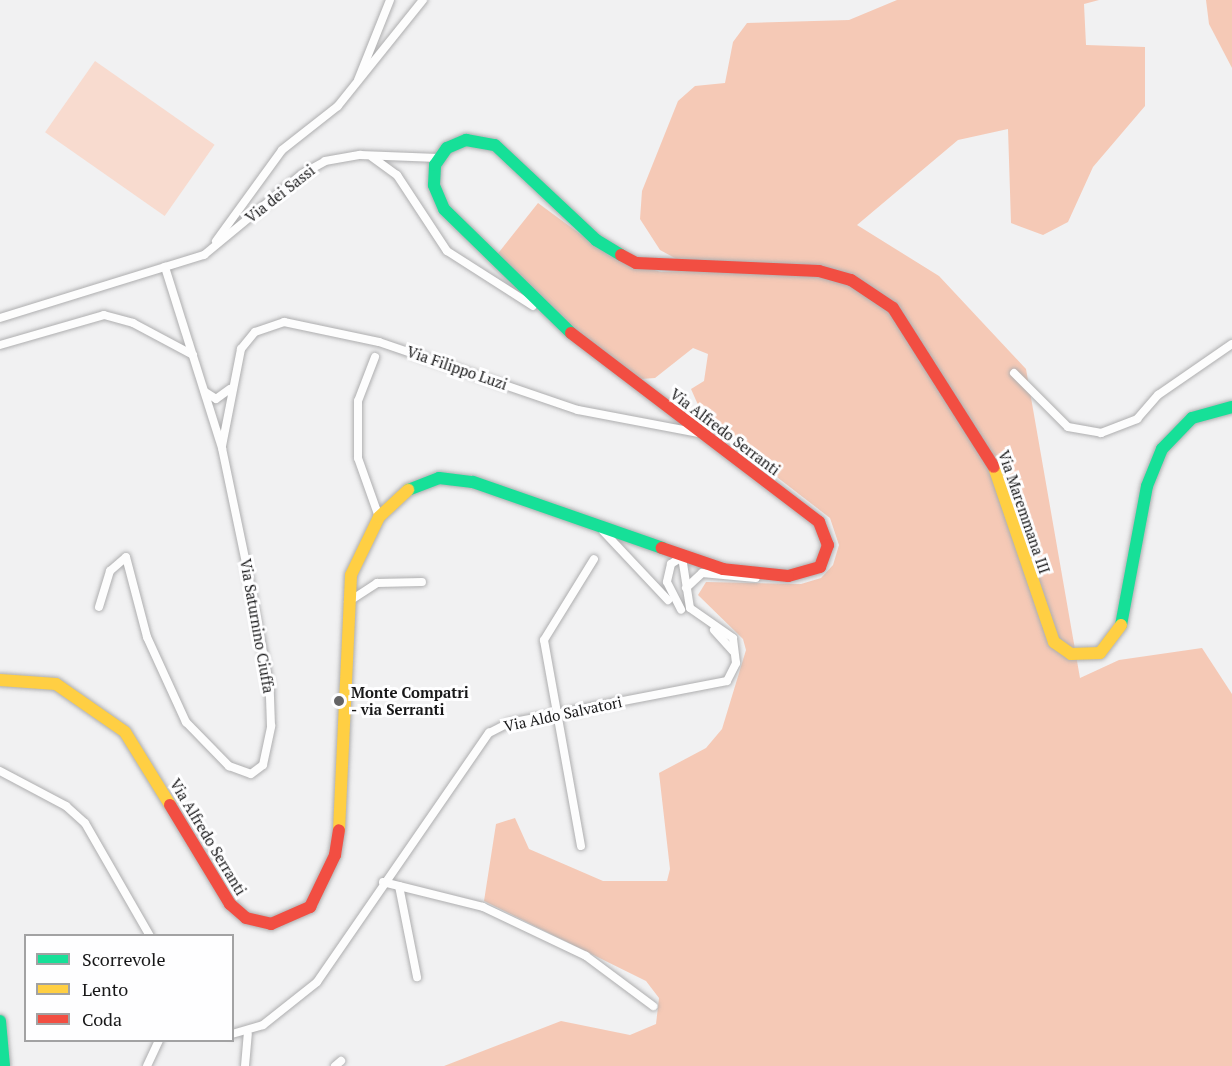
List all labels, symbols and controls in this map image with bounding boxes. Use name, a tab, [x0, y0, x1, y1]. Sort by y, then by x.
street label: Via dei Sassi	[242, 161, 318, 227]
street label: Via Filippo Luzi	[404, 342, 510, 394]
street label: Via Alfredo Serranti	[666, 385, 784, 479]
street label: Via Maremmana III	[994, 448, 1054, 576]
street label: Via Saturnino Ciuffa	[236, 557, 278, 695]
place label: Monte Compatri - via Serranti	[351, 683, 469, 718]
street label: Via Aldo Salvatori	[502, 693, 624, 735]
marker: Monte Compatri - via Serranti	[332, 694, 346, 708]
street label: Via Alfredo Serranti	[166, 775, 250, 899]
legend	[24, 934, 234, 1042]
text: Scorrevole	[82, 947, 165, 971]
text: Lento	[82, 977, 128, 1001]
text: Coda	[82, 1007, 122, 1031]

